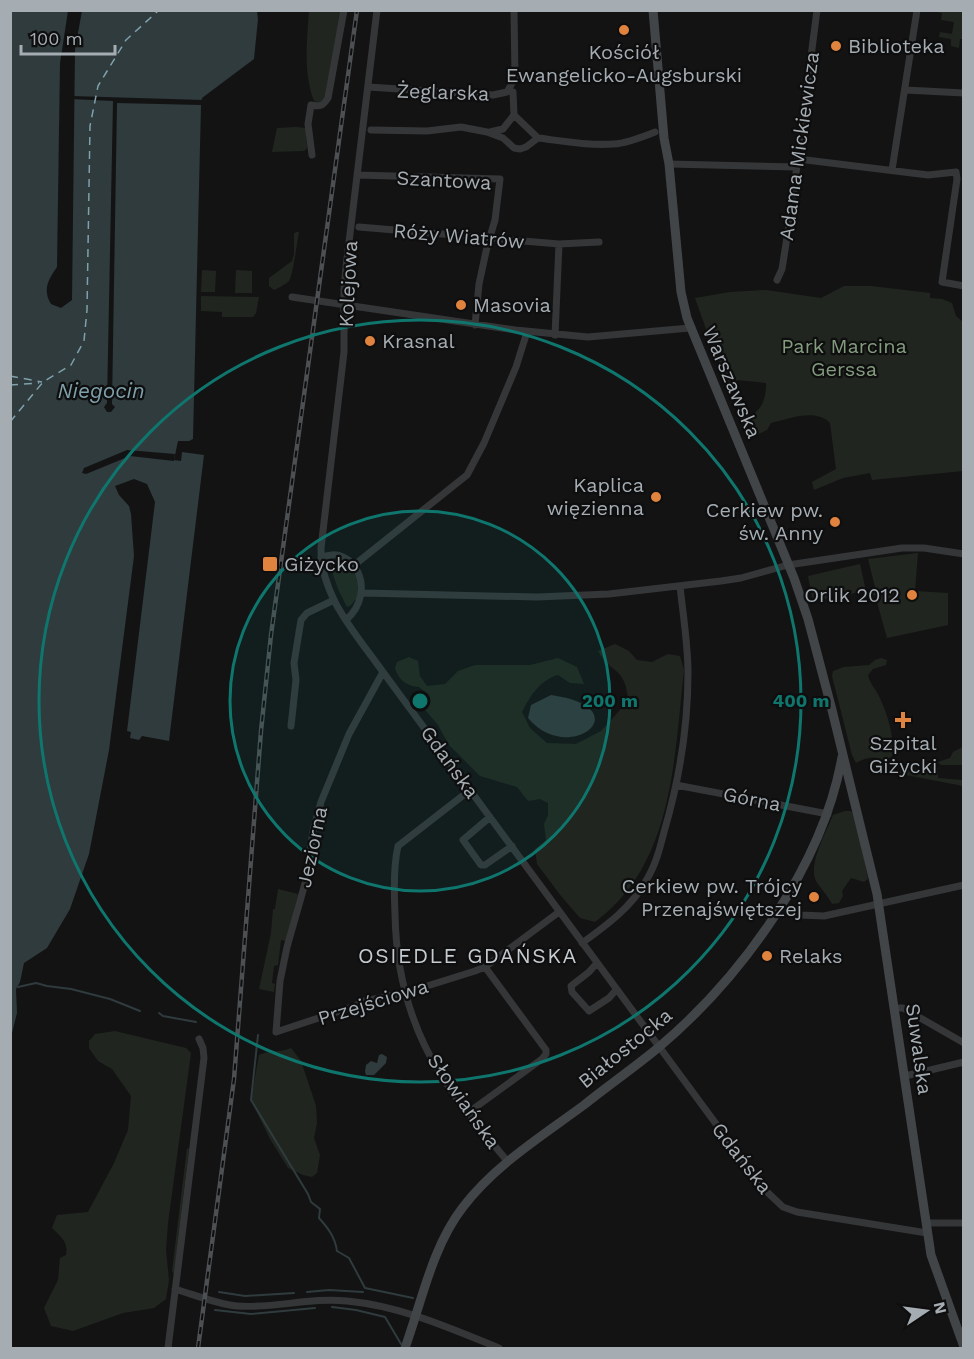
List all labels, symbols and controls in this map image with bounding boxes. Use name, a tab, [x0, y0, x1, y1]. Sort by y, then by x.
scale bar	[21, 18, 116, 56]
marker: Kościół Ewangelicko-Augsburski	[617, 23, 631, 37]
text: 100 m	[30, 28, 83, 49]
place label: Biblioteka	[848, 34, 945, 58]
marker: Biblioteka	[829, 39, 843, 53]
place label: Kościół Ewangelicko-Augsburski	[506, 40, 742, 87]
street label: Adama Mickiewicza	[774, 50, 824, 242]
street label: Żeglarska	[396, 78, 490, 106]
street label: Szantowa	[396, 166, 492, 194]
street label: Róży Wiatrów	[392, 218, 526, 254]
street label: Kolejowa	[334, 240, 362, 328]
place label: Masovia	[473, 293, 551, 317]
marker: Masovia	[454, 298, 468, 312]
street label: Warszawska	[698, 322, 766, 442]
place label: Krasnal	[382, 329, 455, 353]
marker: Krasnal	[363, 334, 377, 348]
park label: Park Marcina Gerssa	[781, 334, 907, 381]
water label: Niegocin	[57, 378, 145, 403]
place label: Kaplica więzienna	[547, 473, 644, 520]
marker: Kaplica więzienna	[649, 490, 663, 504]
place label: Cerkiew pw. św. Anny	[706, 498, 824, 545]
marker: Cerkiew pw. św. Anny	[828, 515, 842, 529]
place label: Giżycko	[284, 552, 359, 576]
marker: Giżycko	[261, 555, 279, 573]
place label: Orlik 2012	[804, 583, 900, 607]
marker: Orlik 2012	[905, 588, 919, 602]
text: 200 m	[582, 690, 638, 711]
text: 400 m	[773, 690, 829, 711]
centre of rings	[410, 691, 430, 711]
marker: Szpital Giżycki	[894, 711, 912, 729]
street label: Gdańska	[416, 721, 484, 803]
place label: Szpital Giżycki	[869, 731, 937, 778]
street label: Górna	[721, 782, 783, 816]
street label: Jeziorna	[292, 804, 332, 890]
place label: Cerkiew pw. Trójcy Przenajświętszej	[622, 874, 803, 921]
marker: Cerkiew pw. Trójcy Przenajświętszej	[807, 890, 821, 904]
district label: OSIEDLE GDAŃSKA	[358, 943, 578, 968]
place label: Relaks	[779, 944, 843, 968]
marker: Relaks	[760, 949, 774, 963]
street label: Przejściowa	[315, 974, 431, 1030]
street label: Suwalska	[901, 1002, 937, 1096]
street label: Białostocka	[573, 1003, 677, 1093]
street label: Słowiańska	[422, 1049, 506, 1153]
street label: Gdańska	[707, 1118, 777, 1198]
north arrow	[896, 1281, 956, 1341]
text: N	[930, 1300, 951, 1316]

